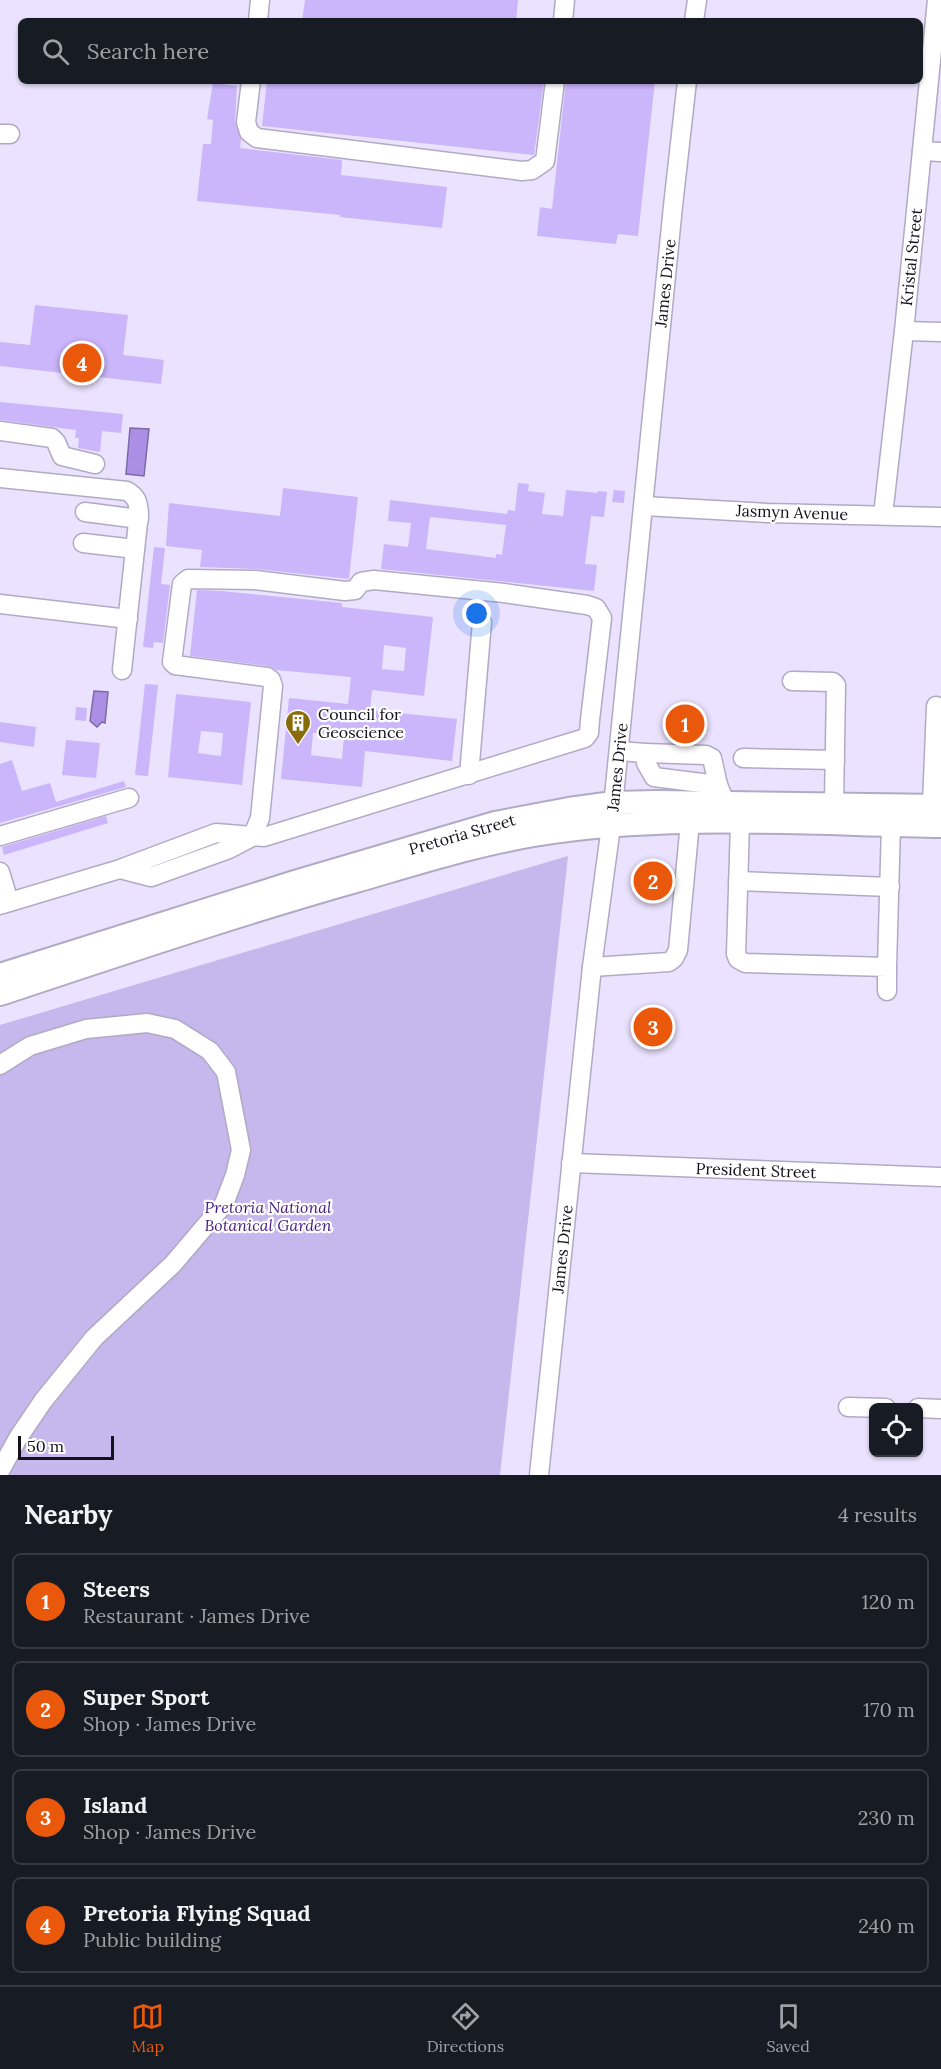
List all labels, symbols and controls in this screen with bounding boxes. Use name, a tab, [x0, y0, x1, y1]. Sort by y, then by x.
search box	[18, 18, 923, 84]
icon: search	[39, 35, 72, 68]
text: Search here	[87, 37, 209, 65]
street label: Kristal Street	[896, 206, 926, 307]
street label: James Drive	[650, 238, 680, 329]
pin: 4	[62, 340, 101, 386]
street label: Jasmyn Avenue	[735, 500, 849, 524]
your location	[462, 599, 491, 628]
pin: 1	[666, 702, 704, 746]
place label: Council for Geoscience	[318, 704, 404, 742]
building icon: Council for Geoscience	[283, 708, 313, 746]
street label: James Drive	[602, 722, 632, 813]
street label: Pretoria Street	[406, 809, 518, 859]
pin: 2	[634, 858, 672, 904]
pin: 3	[634, 1004, 672, 1050]
street label: President Street	[695, 1158, 817, 1182]
park label: Pretoria National Botanical Garden	[204, 1197, 332, 1235]
street label: James Drive	[547, 1204, 577, 1295]
map controls	[869, 1403, 923, 1457]
button: locate	[869, 1403, 923, 1457]
scale bar	[18, 1433, 114, 1460]
text: 50 m	[27, 1436, 64, 1456]
text: Nearby	[24, 1498, 112, 1531]
text: 4 results	[838, 1502, 917, 1527]
text: Steers	[83, 1575, 150, 1603]
text: 1	[41, 1589, 50, 1614]
text: 120 m	[861, 1589, 915, 1614]
text: Restaurant · James Drive	[83, 1603, 310, 1628]
text: Super Sport	[83, 1683, 209, 1711]
text: 2	[40, 1697, 51, 1722]
text: 170 m	[863, 1697, 915, 1722]
text: Shop · James Drive	[83, 1711, 256, 1736]
text: Island	[83, 1791, 147, 1819]
text: 3	[40, 1805, 51, 1830]
text: 230 m	[858, 1805, 915, 1830]
text: Shop · James Drive	[83, 1819, 256, 1844]
text: Pretoria Flying Squad	[83, 1899, 311, 1927]
text: 4	[40, 1913, 51, 1938]
text: 240 m	[858, 1913, 915, 1938]
text: Public building	[83, 1927, 221, 1952]
tab: Map	[131, 2000, 164, 2056]
tab: Directions	[427, 2000, 504, 2056]
tab: Saved	[766, 2000, 810, 2056]

